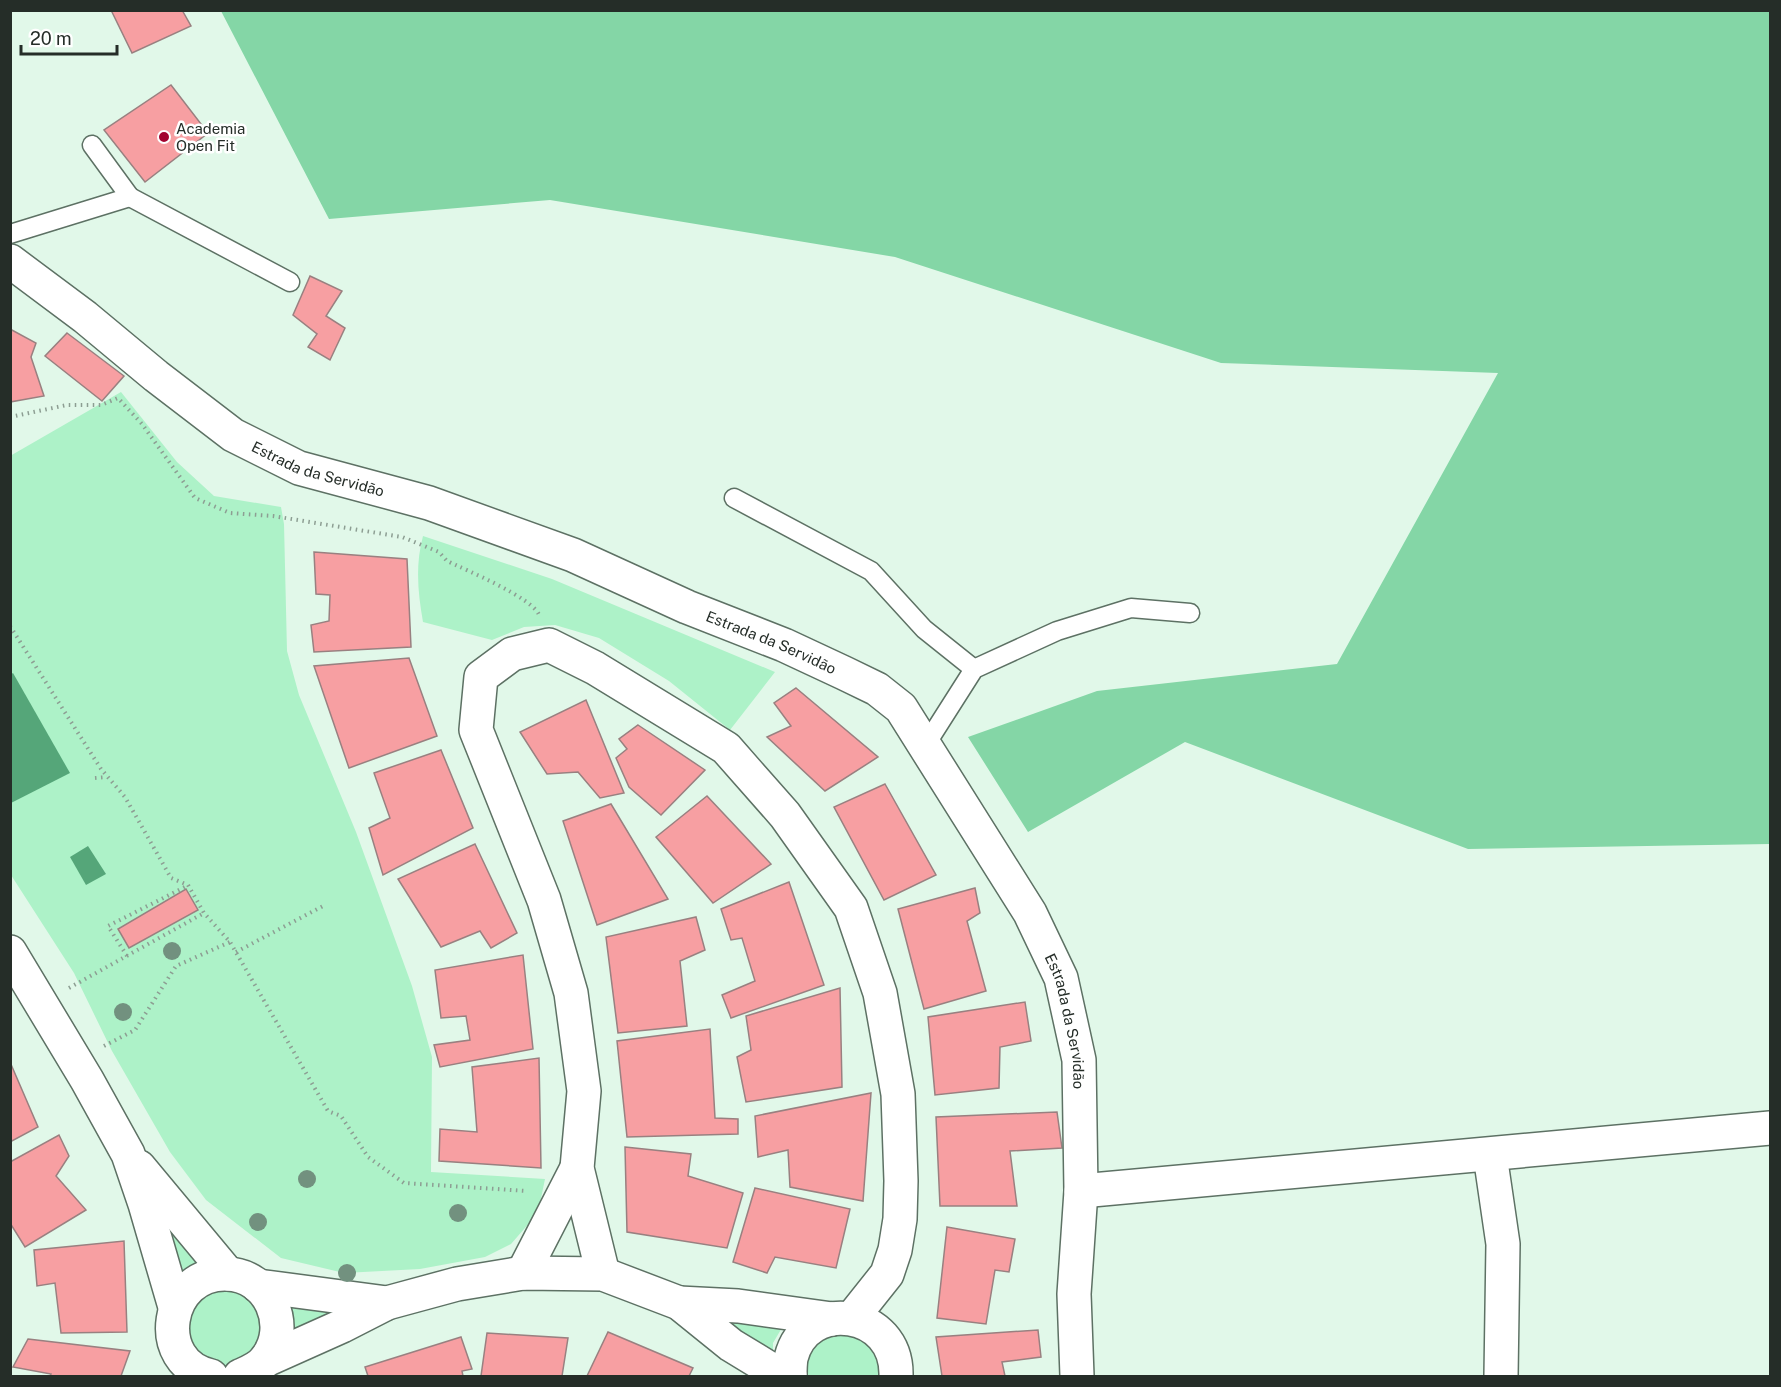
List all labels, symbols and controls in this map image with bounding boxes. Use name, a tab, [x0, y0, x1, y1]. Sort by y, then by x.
scale bar	[21, 18, 117, 56]
text: 20 m	[30, 28, 72, 49]
place label: Academia Open Fit	[176, 120, 245, 154]
marker: Academia Open Fit	[157, 130, 171, 144]
street label: Estrada da Servidão	[249, 437, 386, 499]
street label: Estrada da Servidão	[704, 607, 839, 677]
street label: Estrada da Servidão	[1042, 950, 1088, 1089]

